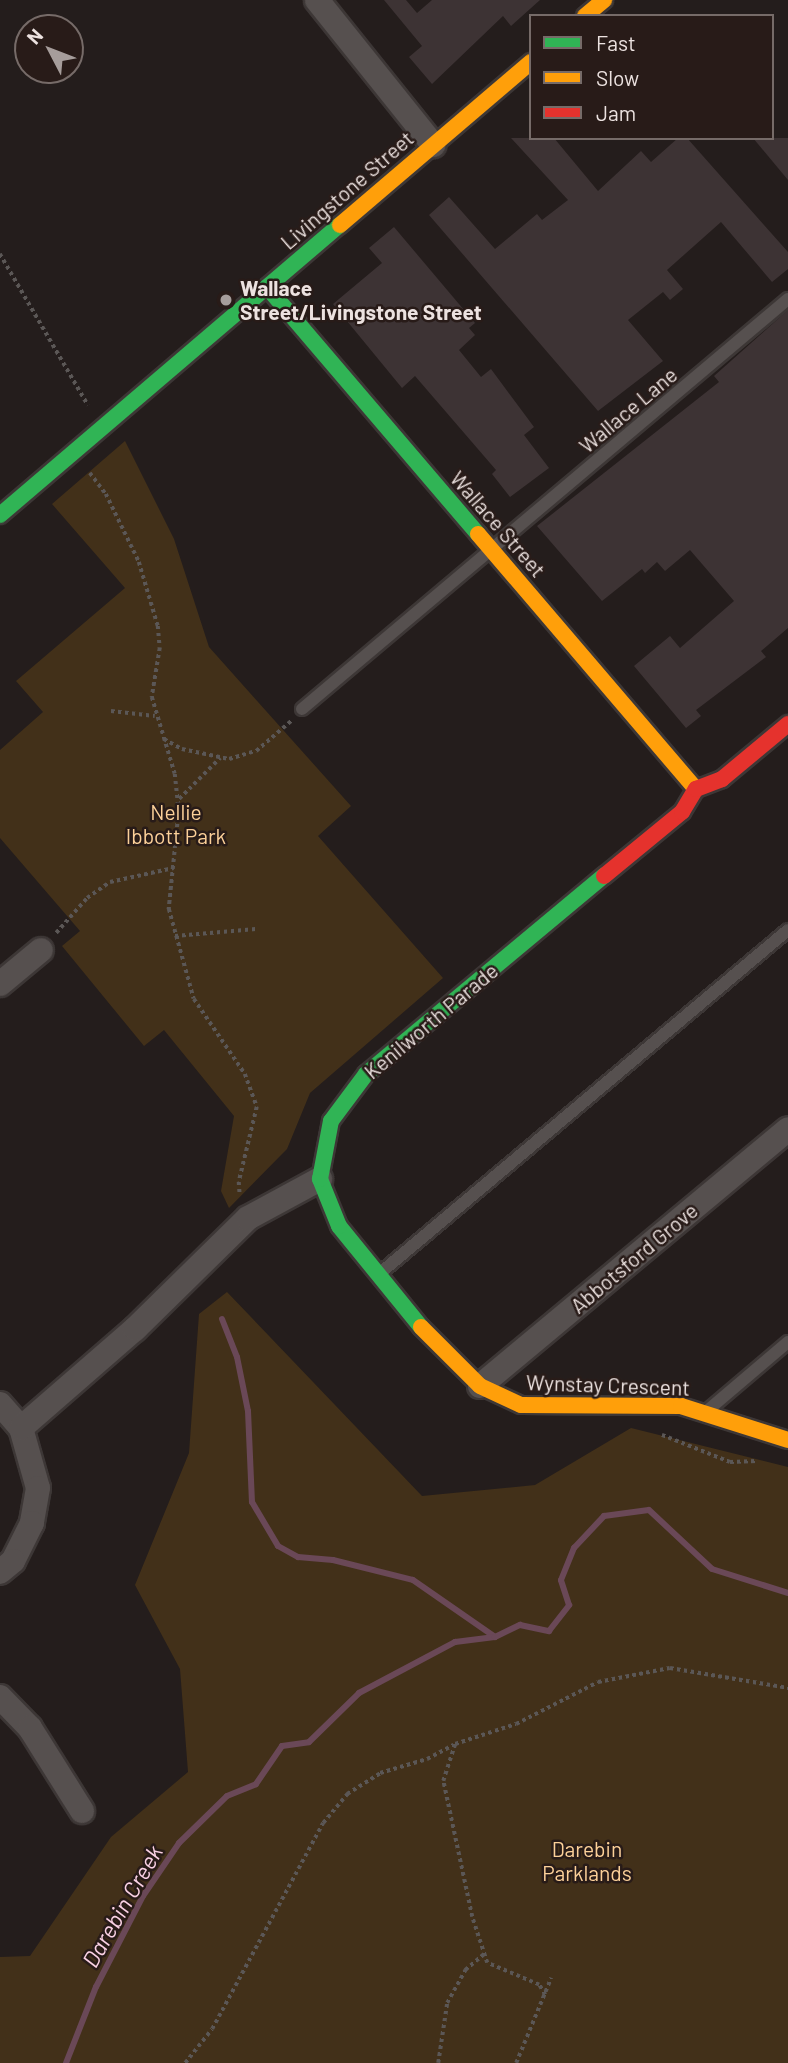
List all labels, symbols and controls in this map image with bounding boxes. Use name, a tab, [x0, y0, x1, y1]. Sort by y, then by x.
north arrow	[14, 14, 84, 84]
legend	[529, 14, 774, 140]
text: N	[22, 24, 47, 48]
text: Fast	[596, 30, 636, 55]
text: Slow	[596, 65, 639, 90]
text: Jam	[596, 100, 636, 125]
street label: Livingstone Street	[275, 125, 419, 255]
place label: Wallace Street/Livingstone Street	[240, 275, 482, 325]
marker: Wallace Street/Livingstone Street	[218, 292, 234, 308]
street label: Wallace Lane	[574, 362, 682, 458]
street label: Wallace Street	[445, 466, 551, 582]
park label: Nellie Ibbott Park	[126, 799, 226, 849]
street label: Kenilworth Parade	[359, 958, 503, 1084]
street label: Abbotsford Grove	[565, 1198, 703, 1318]
street label: Wynstay Crescent	[526, 1370, 690, 1400]
park label: Darebin Parklands	[542, 1836, 632, 1886]
water label: Darebin Creek	[76, 1840, 168, 1972]

